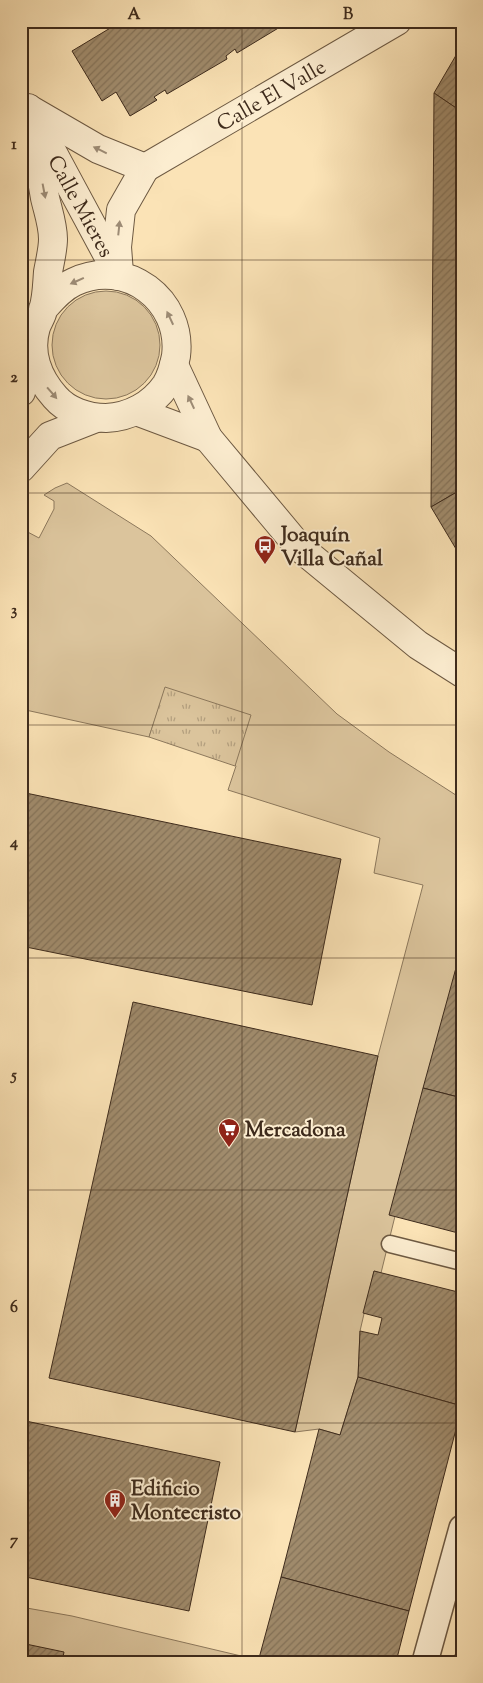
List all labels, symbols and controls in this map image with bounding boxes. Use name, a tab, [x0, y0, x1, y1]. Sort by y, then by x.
text: A	[128, 4, 141, 27]
text: B	[343, 4, 353, 27]
street label: Calle El Valle	[212, 53, 332, 140]
text: 1	[11, 134, 17, 157]
one-way arrow	[93, 145, 107, 153]
street label: Calle Mieres	[39, 150, 120, 264]
one-way arrow	[40, 183, 48, 198]
one-way arrow	[115, 219, 123, 235]
one-way arrow	[70, 278, 84, 286]
one-way arrow	[166, 311, 174, 325]
text: 2	[10, 367, 18, 390]
one-way arrow	[46, 387, 57, 400]
one-way arrow	[187, 395, 195, 409]
place label: Joaquín Villa Cañal	[279, 521, 383, 575]
bus stop icon: Joaquín Villa Cañal	[253, 534, 277, 565]
text: 3	[11, 600, 18, 623]
text: 4	[9, 832, 18, 855]
text: 5	[9, 1065, 17, 1088]
place label: Mercadona	[245, 1116, 346, 1146]
supermarket icon: Mercadona	[217, 1117, 241, 1148]
text: 6	[10, 1297, 18, 1320]
place label: Edificio Montecristo	[131, 1475, 241, 1529]
building icon: Edificio Montecristo	[103, 1488, 127, 1519]
text: 7	[10, 1530, 19, 1553]

